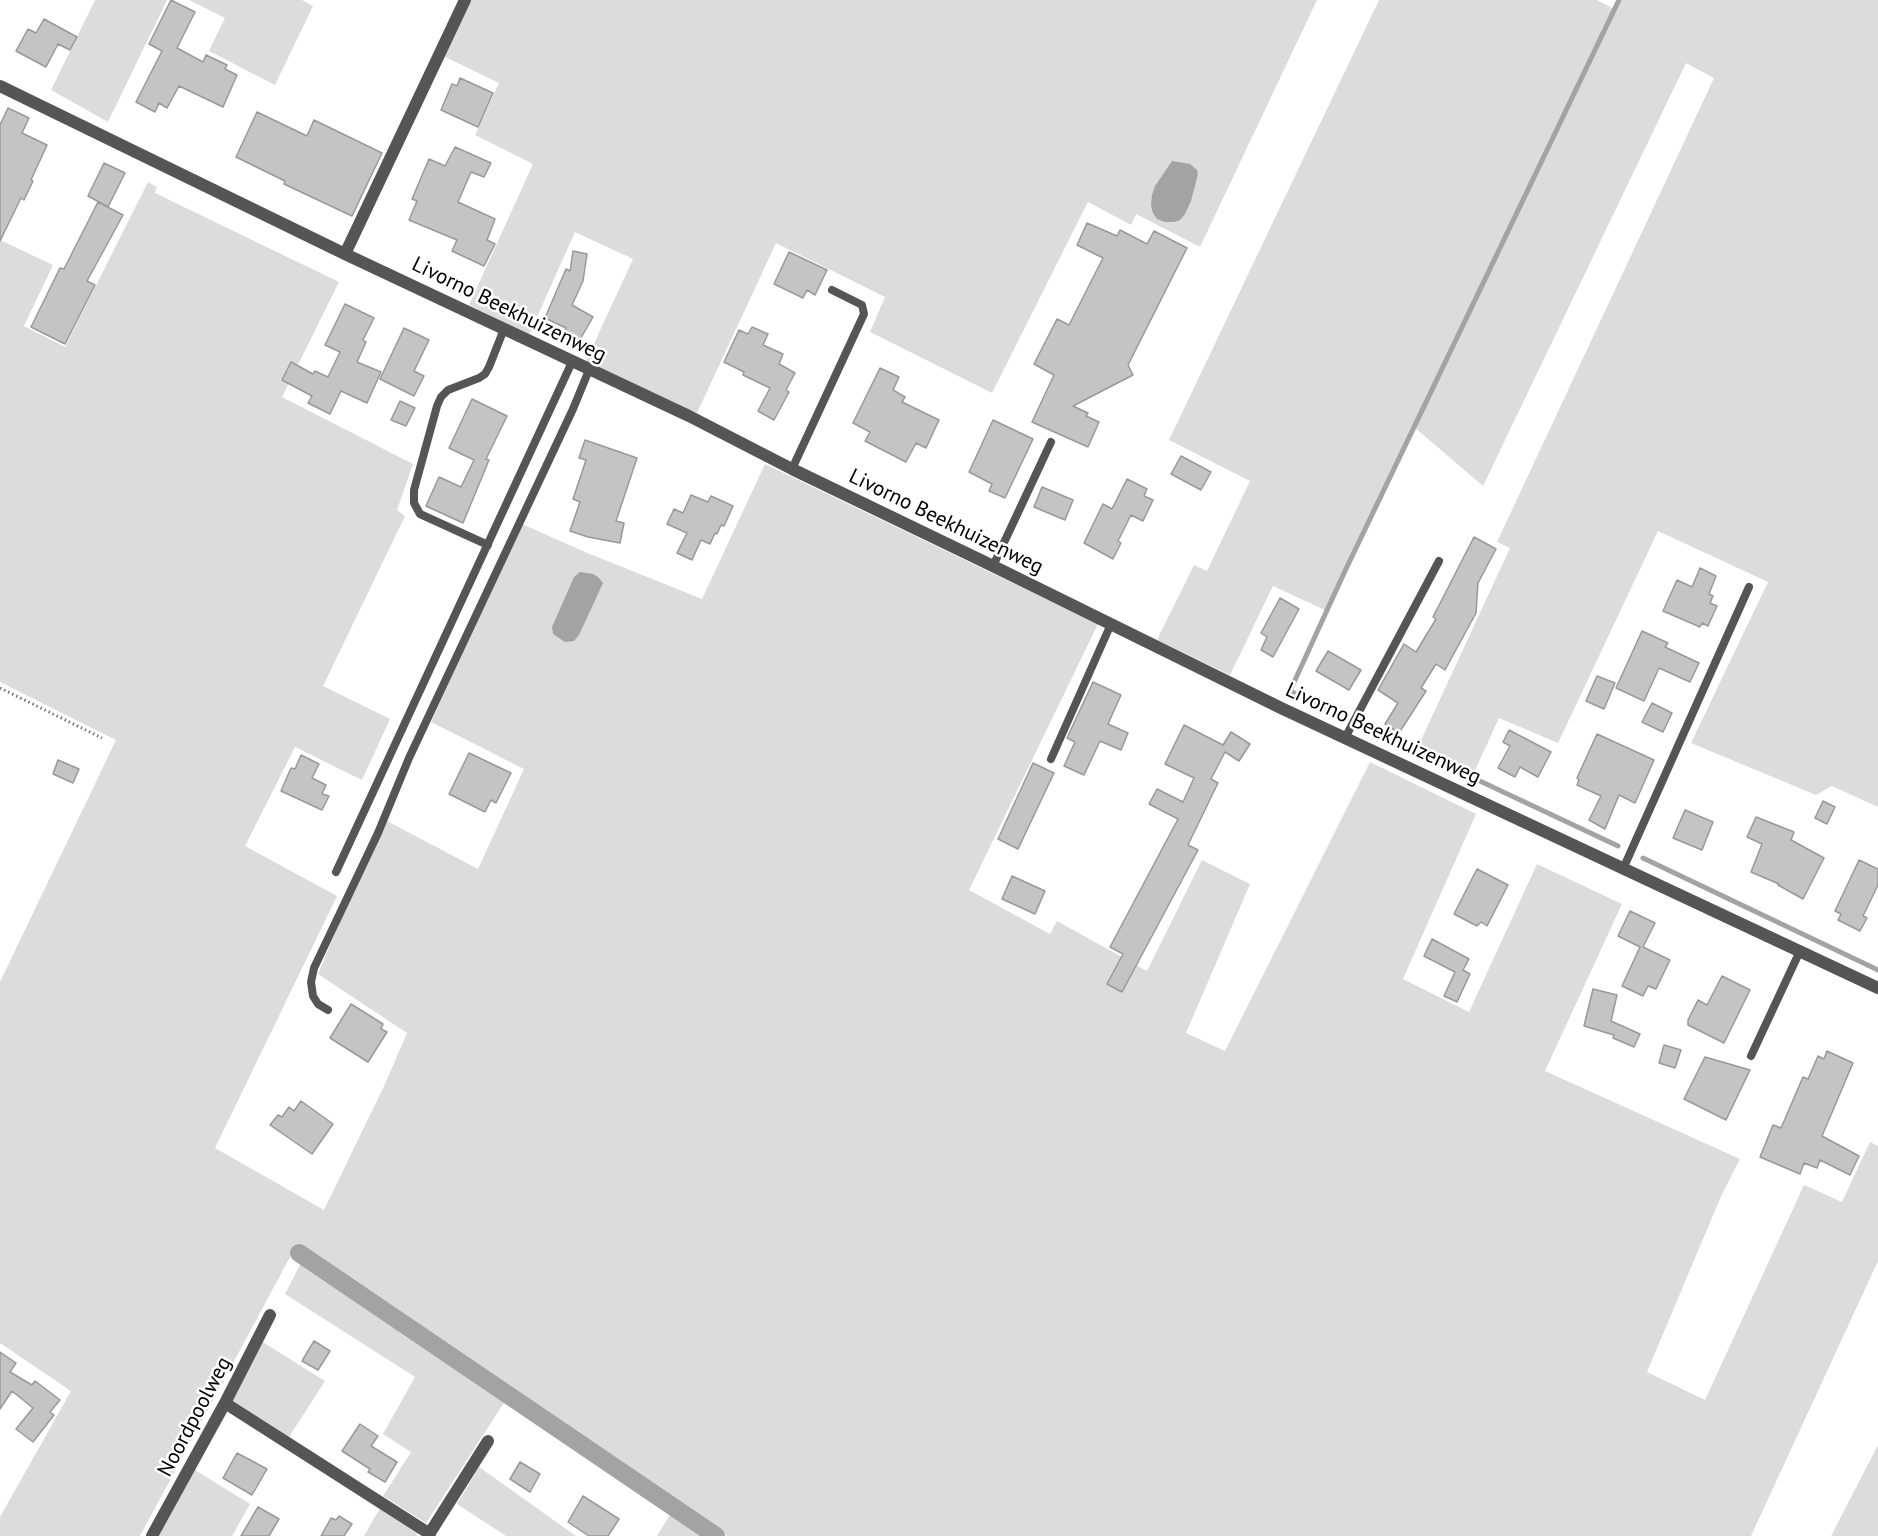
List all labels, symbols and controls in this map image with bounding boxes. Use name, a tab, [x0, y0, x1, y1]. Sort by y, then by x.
street label: Livorno Beekhuizenweg	[408, 252, 610, 368]
street label: Livorno Beekhuizenweg	[845, 464, 1047, 580]
street label: Livorno Beekhuizenweg	[1281, 678, 1485, 790]
street label: Noordpoolweg	[153, 1353, 237, 1481]

